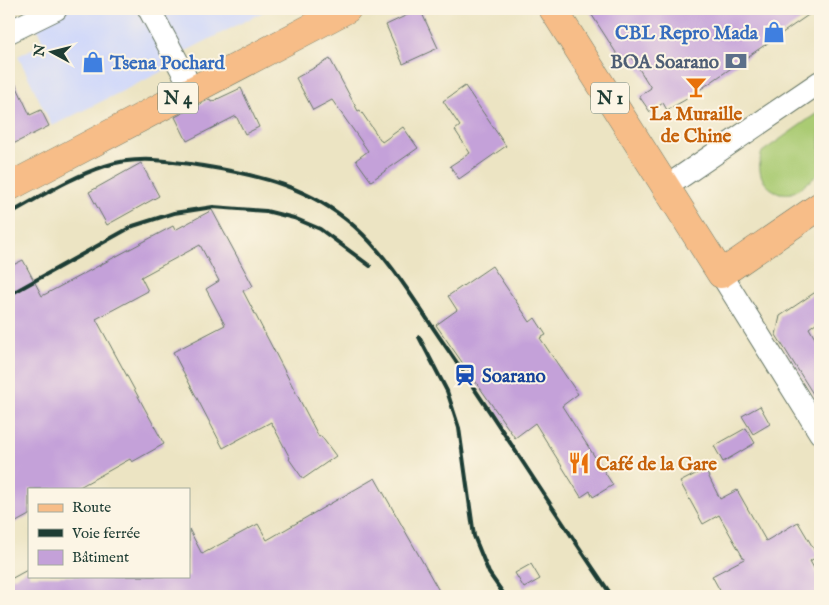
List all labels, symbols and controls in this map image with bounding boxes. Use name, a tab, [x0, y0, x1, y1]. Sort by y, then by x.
shop icon: CBL Repro Mada	[761, 19, 787, 45]
place label: CBL Repro Mada	[615, 22, 759, 46]
north arrow	[28, 28, 78, 78]
text: N	[30, 43, 50, 59]
bank icon: BOA Soarano	[723, 48, 749, 74]
shop icon: Tsena Pochard	[80, 49, 106, 75]
place label: BOA Soarano	[610, 51, 719, 75]
place label: Tsena Pochard	[109, 52, 226, 76]
bar icon: La Muraille de Chine	[683, 74, 709, 100]
road number: N 4	[158, 82, 198, 114]
road number: N 1	[591, 82, 629, 114]
place label: La Muraille de Chine	[650, 103, 743, 149]
station icon: Soarano	[452, 362, 478, 388]
place label: Soarano	[482, 365, 546, 389]
restaurant icon: Café de la Gare	[566, 450, 592, 476]
place label: Café de la Gare	[596, 453, 717, 477]
legend	[28, 488, 190, 578]
text: Route	[72, 498, 111, 517]
text: Voie ferrée	[71, 524, 140, 543]
text: Bâtiment	[72, 548, 129, 567]

